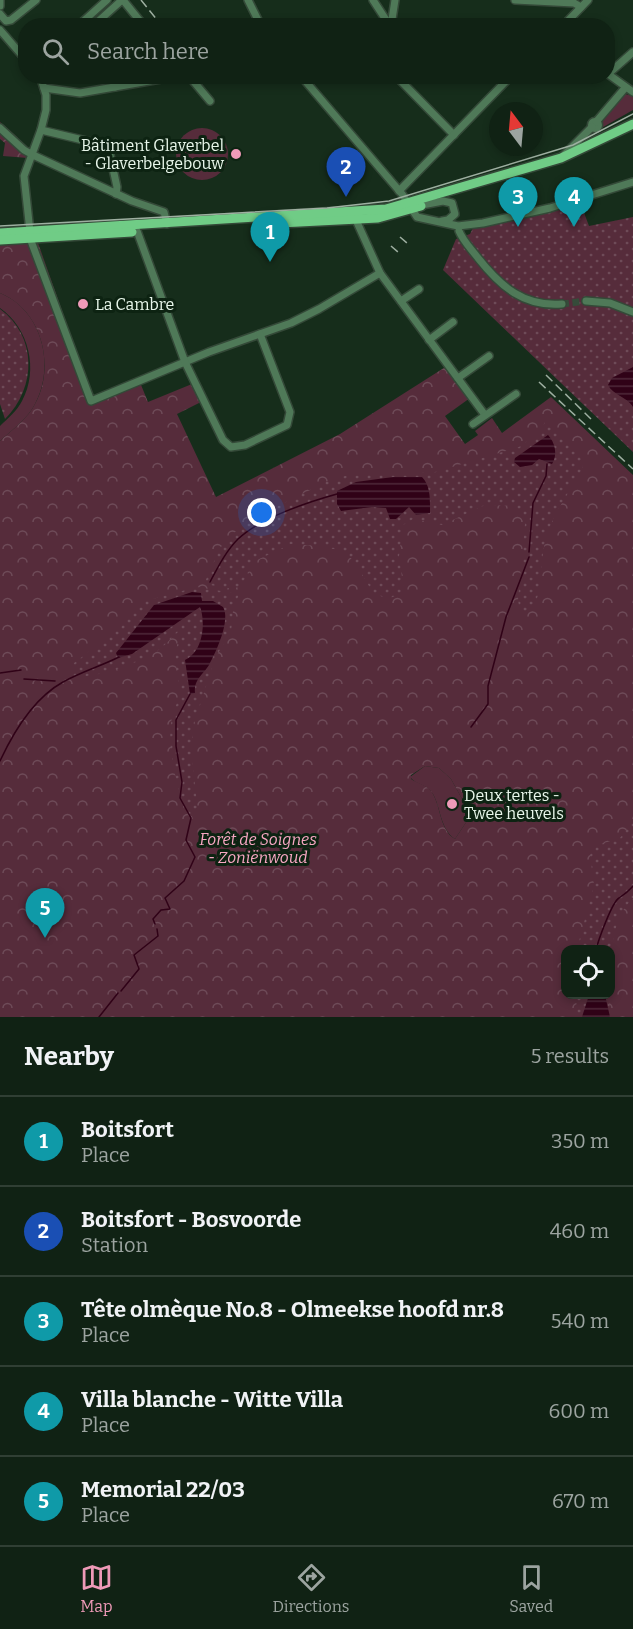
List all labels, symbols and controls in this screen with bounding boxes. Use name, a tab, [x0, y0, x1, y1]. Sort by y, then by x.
search box	[18, 18, 615, 84]
icon: search	[39, 35, 72, 68]
text: Search here	[87, 38, 209, 65]
north arrow	[489, 102, 543, 156]
place label: Bâtiment Glaverbel - Glaverbelgebouw	[81, 136, 224, 173]
marker: Bâtiment Glaverbel - Glaverbelgebouw	[229, 147, 243, 161]
pin: 2	[326, 148, 366, 197]
pin: 3	[498, 178, 538, 227]
pin: 4	[554, 178, 594, 227]
pin: 1	[250, 212, 290, 262]
place label: La Cambre	[95, 295, 174, 314]
marker: La Cambre	[76, 297, 90, 311]
your location	[247, 498, 276, 527]
place label: Deux tertes - Twee heuvels	[464, 786, 564, 823]
marker: Deux tertes - Twee heuvels	[445, 797, 459, 811]
park label: Forêt de Soignes - Zoniënwoud	[199, 830, 317, 867]
pin: 5	[26, 888, 64, 938]
map controls	[561, 945, 615, 999]
button: locate	[561, 945, 615, 999]
text: Nearby	[24, 1041, 114, 1072]
text: 5 results	[531, 1044, 609, 1068]
text: Boitsfort	[81, 1116, 174, 1143]
text: 1	[39, 1129, 48, 1153]
text: 350 m	[551, 1129, 609, 1153]
text: Place	[81, 1143, 130, 1167]
text: Boitsfort - Bosvoorde	[81, 1206, 301, 1233]
text: 2	[38, 1219, 49, 1243]
text: 460 m	[550, 1219, 609, 1243]
text: Station	[81, 1233, 148, 1257]
text: Tête olmèque No.8 - Olmeekse hoofd nr.8	[81, 1296, 504, 1323]
text: 3	[38, 1309, 49, 1333]
text: 540 m	[551, 1309, 609, 1333]
text: Place	[81, 1323, 130, 1347]
text: Villa blanche - Witte Villa	[81, 1386, 343, 1413]
text: 4	[37, 1399, 50, 1423]
text: 600 m	[549, 1399, 609, 1423]
text: Place	[81, 1413, 130, 1437]
text: Memorial 22/03	[81, 1476, 245, 1503]
text: 5	[38, 1489, 49, 1513]
text: 670 m	[552, 1489, 609, 1513]
text: Place	[81, 1503, 130, 1527]
tab: Map	[80, 1561, 113, 1616]
tab: Directions	[273, 1561, 350, 1616]
tab: Saved	[509, 1561, 553, 1616]

